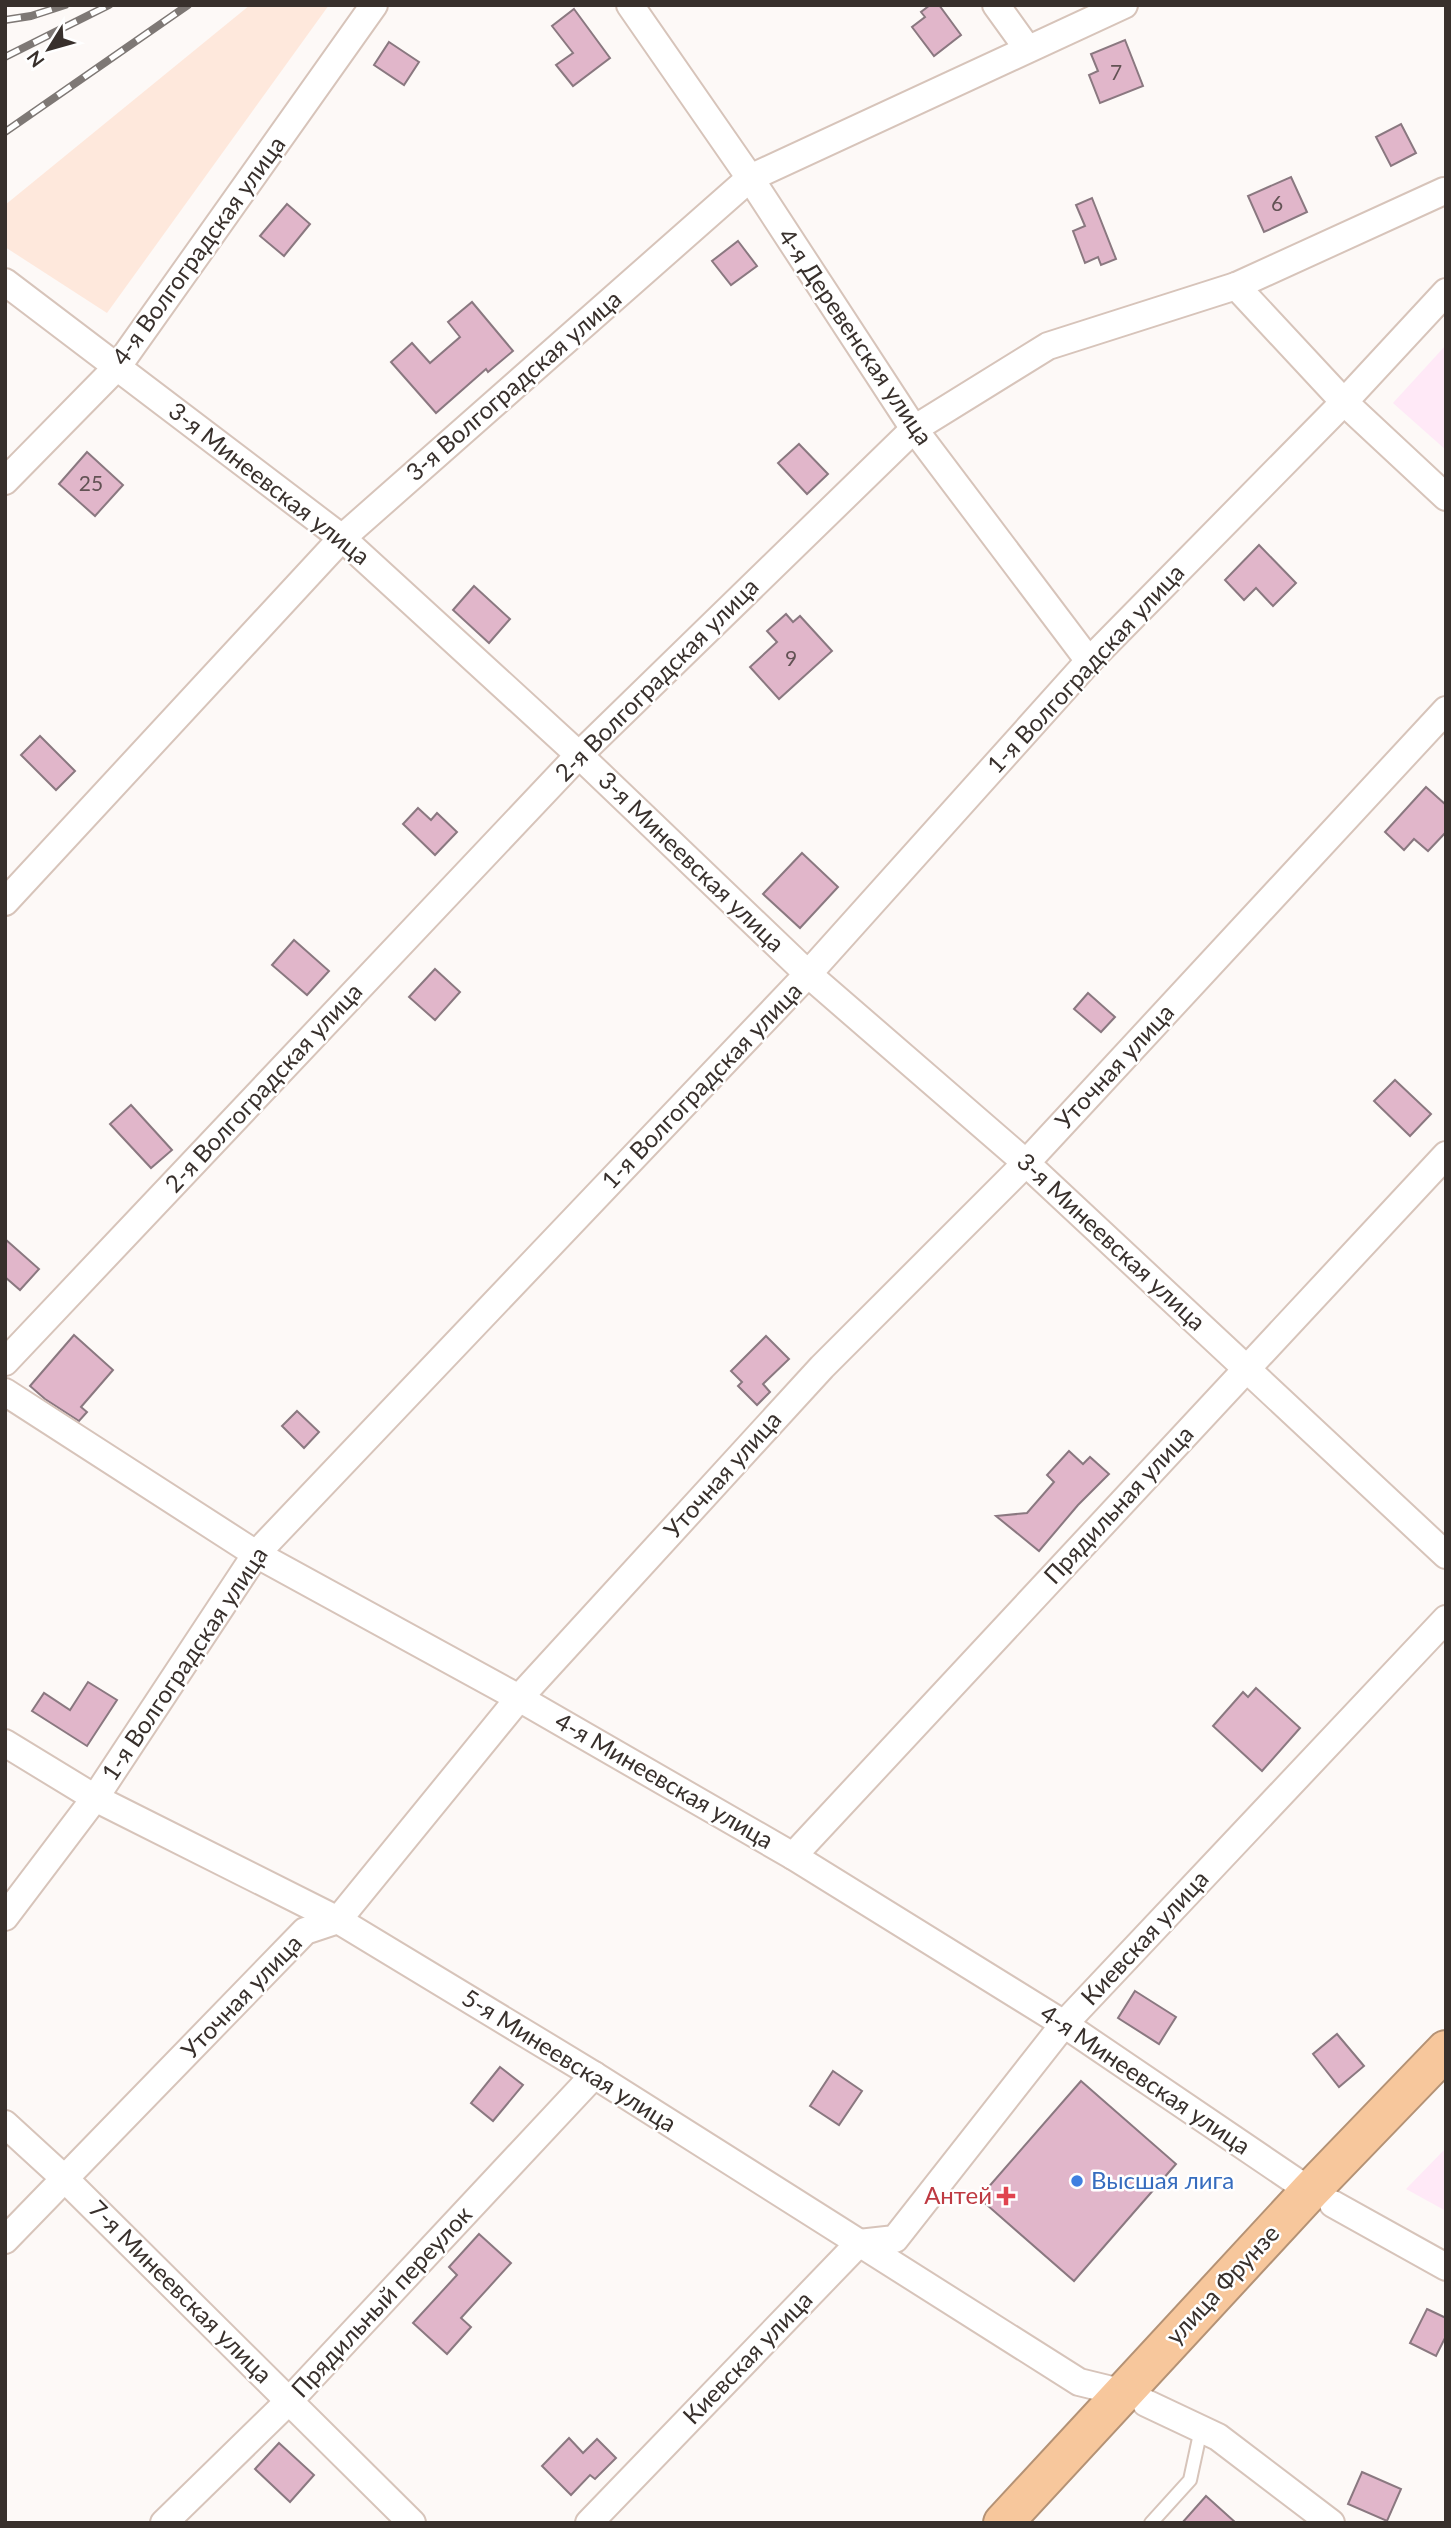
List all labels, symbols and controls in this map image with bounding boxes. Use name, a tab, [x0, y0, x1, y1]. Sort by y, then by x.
north arrow	[14, 14, 84, 84]
text: N	[21, 47, 49, 72]
house number: 7	[1110, 59, 1122, 84]
street label: 4-я Волгоградская улица	[105, 130, 291, 370]
house number: 6	[1271, 190, 1283, 215]
street label: 4-я Деревенская улица	[773, 222, 940, 450]
street label: 3-я Волгоградская улица	[399, 284, 627, 486]
street label: 3-я Минеевская улица	[164, 395, 376, 570]
house number: 25	[79, 470, 103, 495]
street label: 1-я Волгоградская улица	[980, 557, 1190, 779]
street label: 2-я Волгоградская улица	[548, 571, 764, 787]
house number: 9	[785, 645, 797, 670]
street label: 3-я Минеевская улица	[593, 765, 791, 957]
street label: 2-я Волгоградская улица	[158, 976, 368, 1198]
street label: 1-я Волгоградская улица	[595, 976, 807, 1194]
street label: Уточная улица	[1048, 997, 1179, 1135]
street label: 3-я Минеевская улица	[1012, 1146, 1212, 1336]
street label: Уточная улица	[657, 1404, 787, 1544]
street label: Прядильная улица	[1037, 1419, 1199, 1589]
street label: 1-я Волгоградская улица	[95, 1541, 273, 1786]
street label: 4-я Минеевская улица	[551, 1705, 779, 1854]
street label: Киевская улица	[1074, 1864, 1214, 2010]
street label: Уточная улица	[175, 1928, 307, 2064]
street label: 5-я Минеевская улица	[457, 1982, 682, 2137]
street label: 4-я Минеевская улица	[1035, 1998, 1256, 2160]
place label: Высшая лига	[1091, 2165, 1234, 2194]
marker: Высшая лига	[1069, 2173, 1085, 2189]
place label: Антей	[924, 2180, 992, 2209]
marker: Антей	[998, 2188, 1014, 2204]
street label: 7-я Минеевская улица	[84, 2193, 279, 2388]
street label: Прядильный переулок	[285, 2199, 477, 2403]
street label: улица Фрунзе	[1159, 2218, 1285, 2350]
street label: Киевская улица	[676, 2284, 818, 2429]

